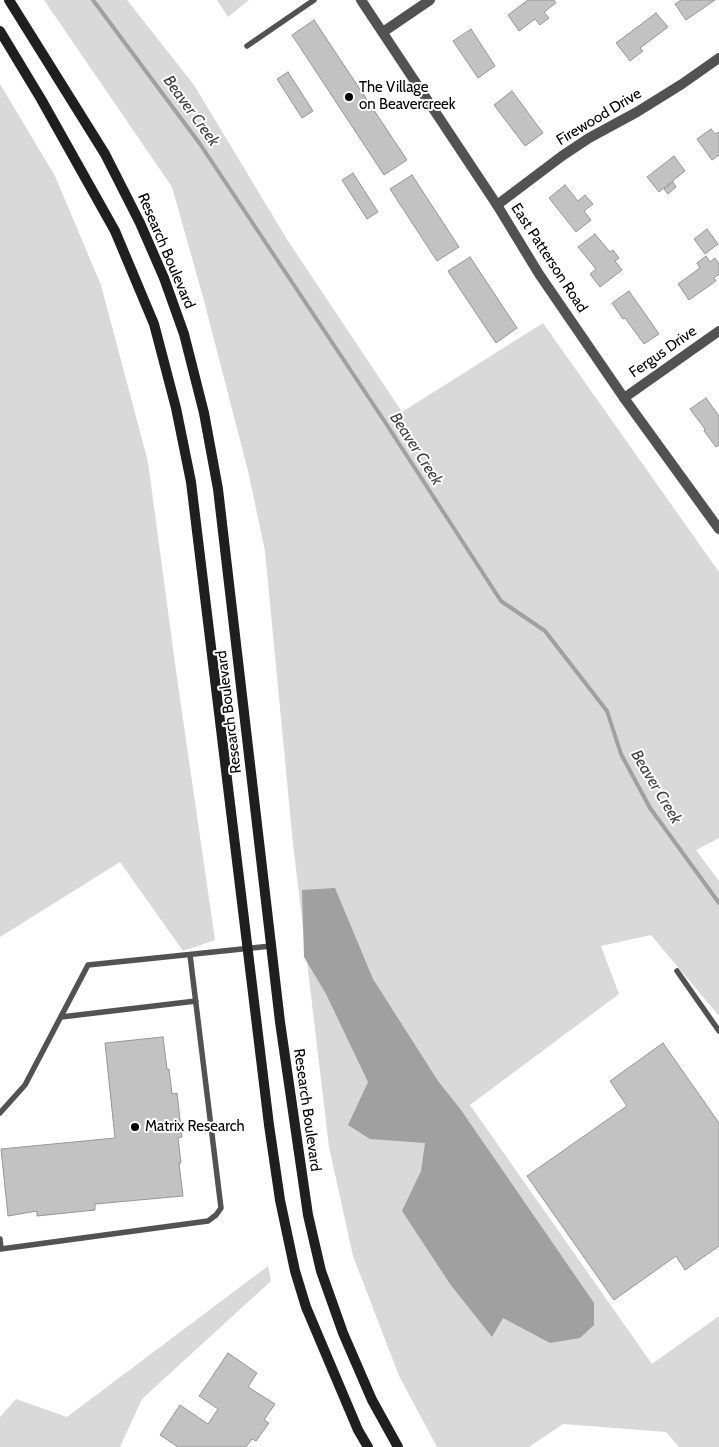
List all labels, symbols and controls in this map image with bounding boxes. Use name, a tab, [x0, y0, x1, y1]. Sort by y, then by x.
water label: Beaver Creek	[159, 72, 223, 150]
place label: The Village on Beavercreek	[359, 79, 455, 114]
street label: Firewood Drive	[553, 85, 645, 149]
marker: The Village on Beavercreek	[343, 91, 355, 103]
street label: Research Boulevard	[134, 190, 198, 312]
street label: East Patterson Road	[507, 200, 591, 316]
street label: Fergus Drive	[626, 322, 700, 382]
water label: Beaver Creek	[385, 409, 447, 489]
street label: Research Boulevard	[213, 649, 245, 775]
water label: Beaver Creek	[626, 747, 686, 827]
street label: Research Boulevard	[289, 1047, 325, 1173]
place label: Matrix Research	[145, 1118, 245, 1136]
marker: Matrix Research	[129, 1121, 141, 1133]

